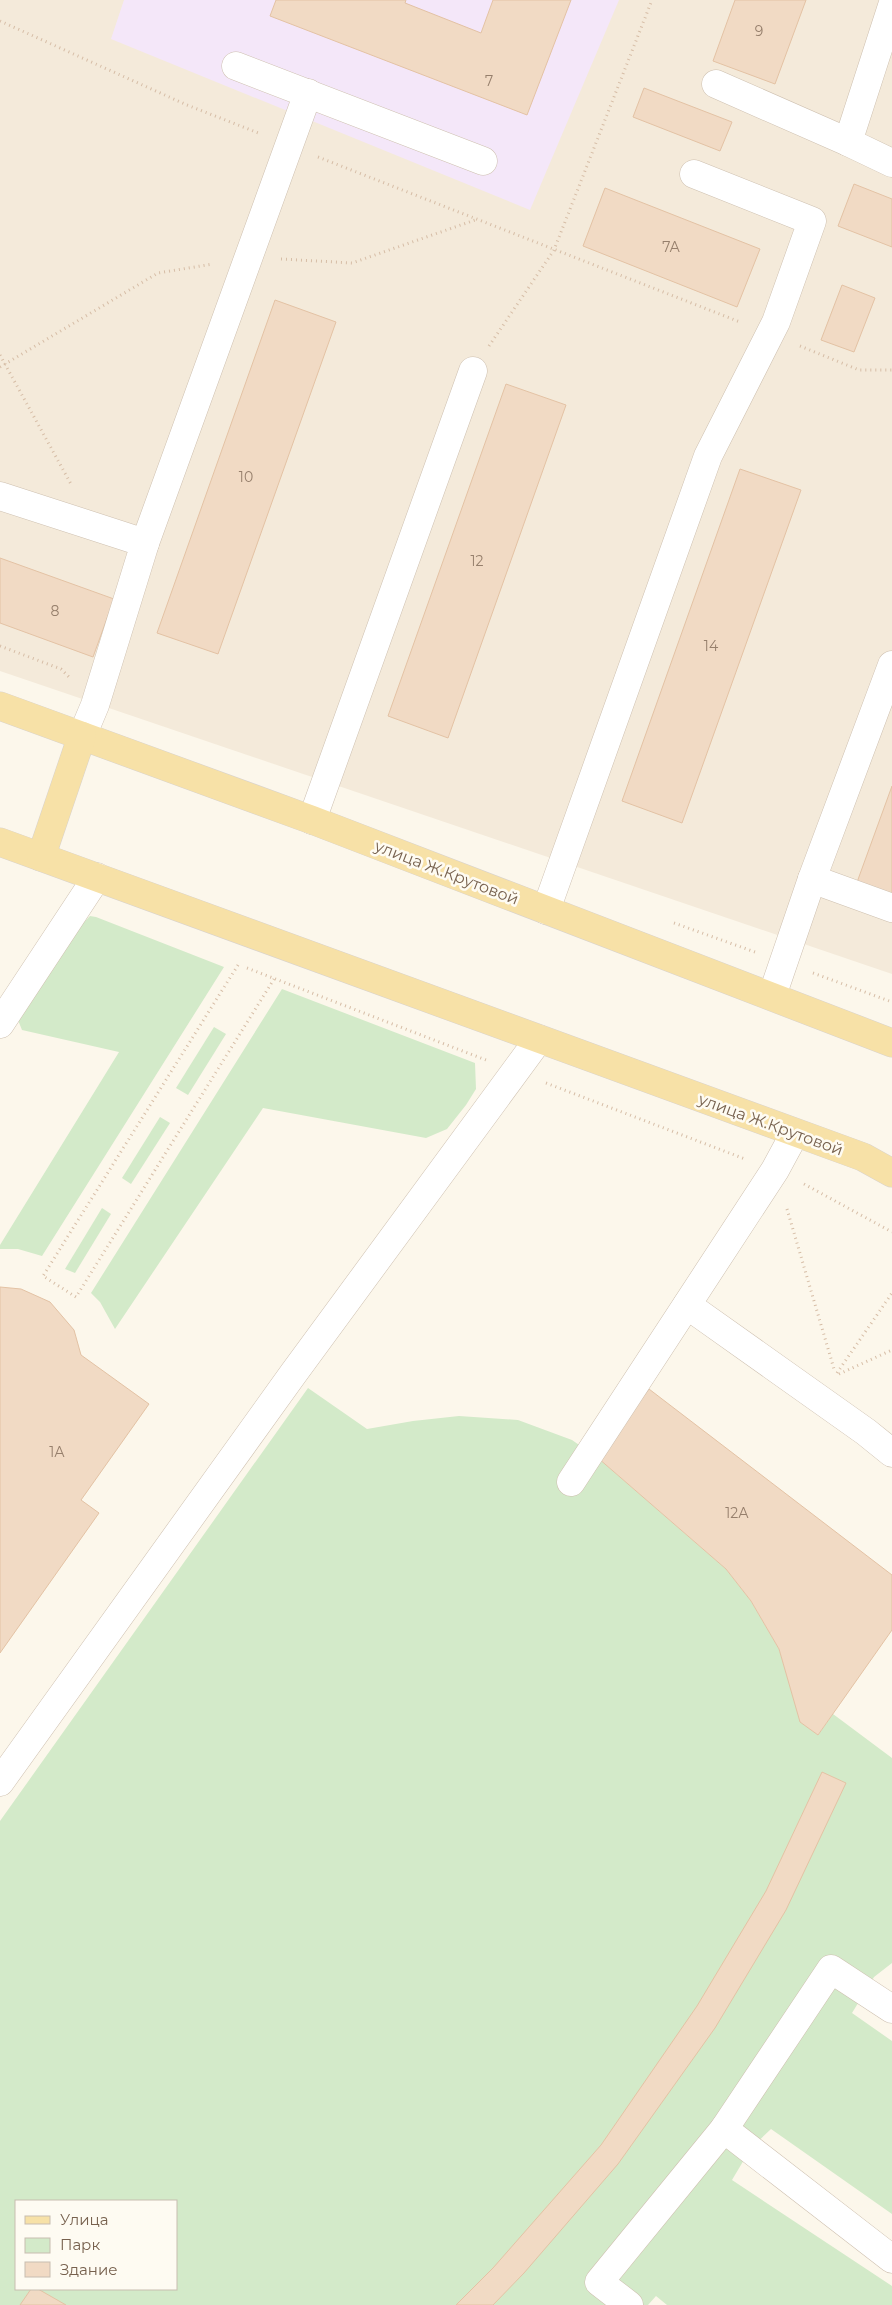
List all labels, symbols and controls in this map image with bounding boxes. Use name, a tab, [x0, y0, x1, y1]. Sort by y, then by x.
house number: 9	[755, 22, 763, 40]
house number: 7	[485, 72, 493, 90]
house number: 7А	[662, 238, 680, 256]
house number: 10	[239, 468, 253, 486]
house number: 12	[470, 552, 484, 570]
house number: 8	[51, 602, 60, 620]
house number: 14	[704, 637, 719, 655]
street label: улица Ж.Крутовой	[371, 836, 522, 909]
street label: улица Ж.Крутовой	[695, 1089, 846, 1160]
house number: 1А	[49, 1443, 65, 1461]
house number: 12А	[725, 1504, 749, 1522]
legend	[15, 2200, 178, 2290]
text: Улица	[60, 2210, 108, 2229]
text: Парк	[60, 2235, 100, 2254]
text: Здание	[60, 2260, 118, 2279]

